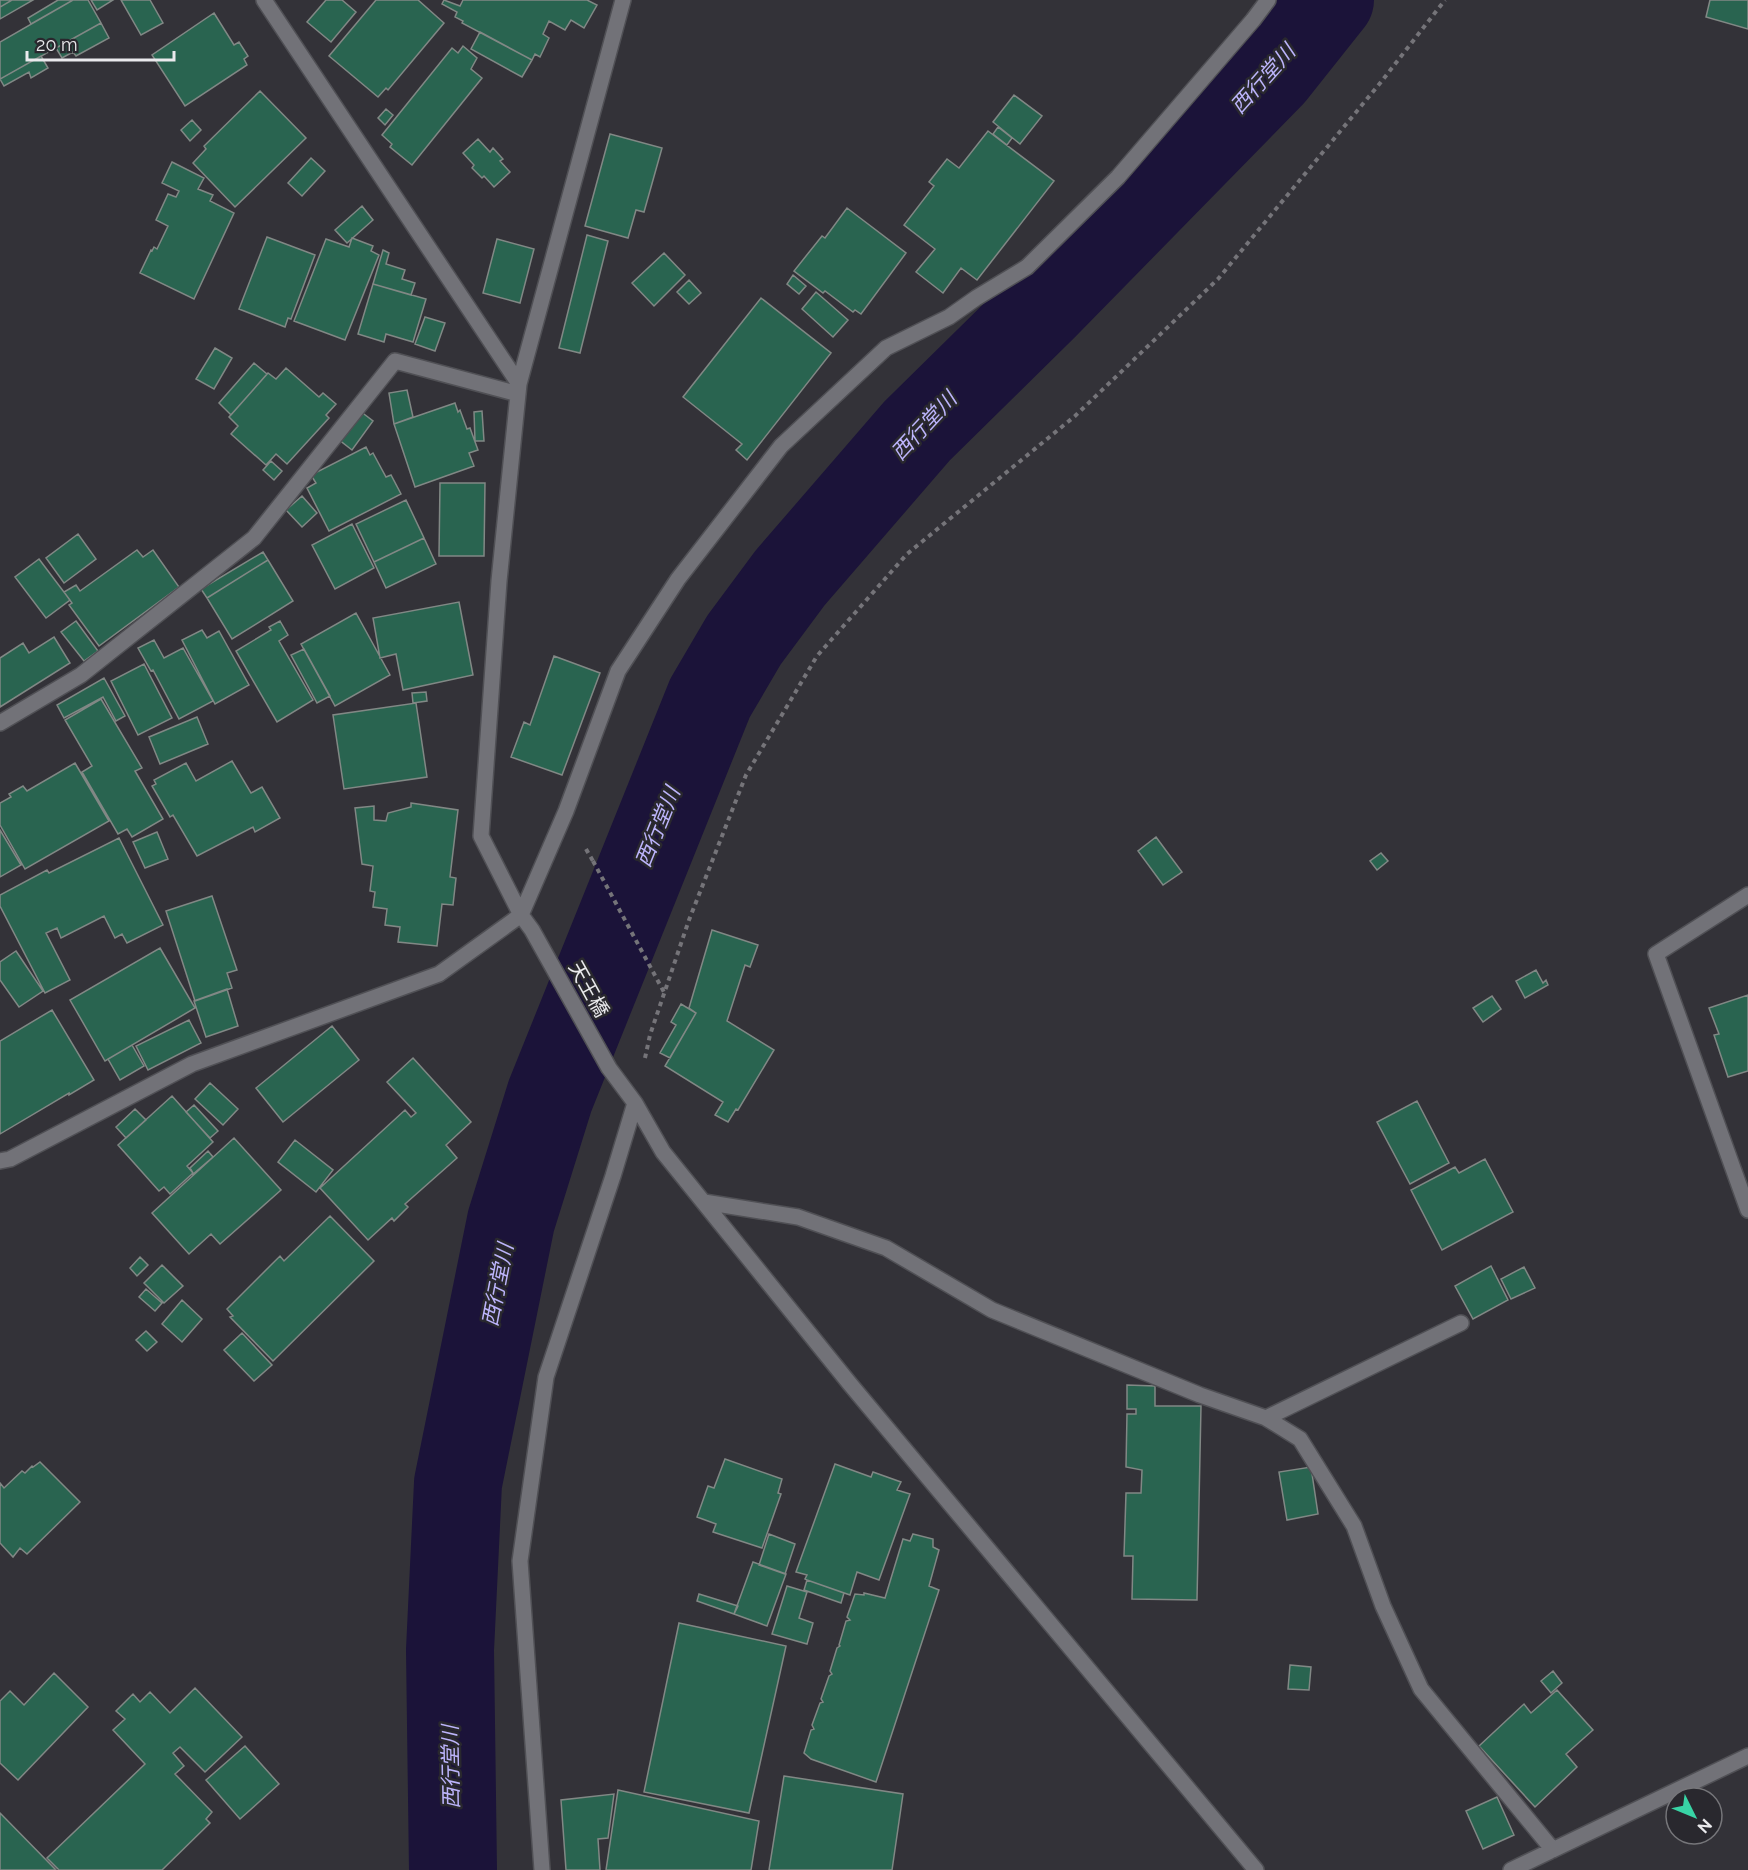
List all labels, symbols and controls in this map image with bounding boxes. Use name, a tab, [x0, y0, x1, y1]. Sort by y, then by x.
scale bar	[27, 24, 174, 62]
text: 20 m	[36, 34, 78, 55]
water label: 西行堂川	[1225, 38, 1301, 118]
water label: 西行堂川	[886, 385, 963, 465]
water label: 西行堂川	[630, 781, 686, 870]
street label: 天王橋	[564, 957, 614, 1021]
water label: 西行堂川	[477, 1239, 518, 1329]
water label: 西行堂川	[437, 1723, 464, 1809]
north arrow	[1664, 1786, 1724, 1846]
text: N	[1693, 1815, 1716, 1837]

